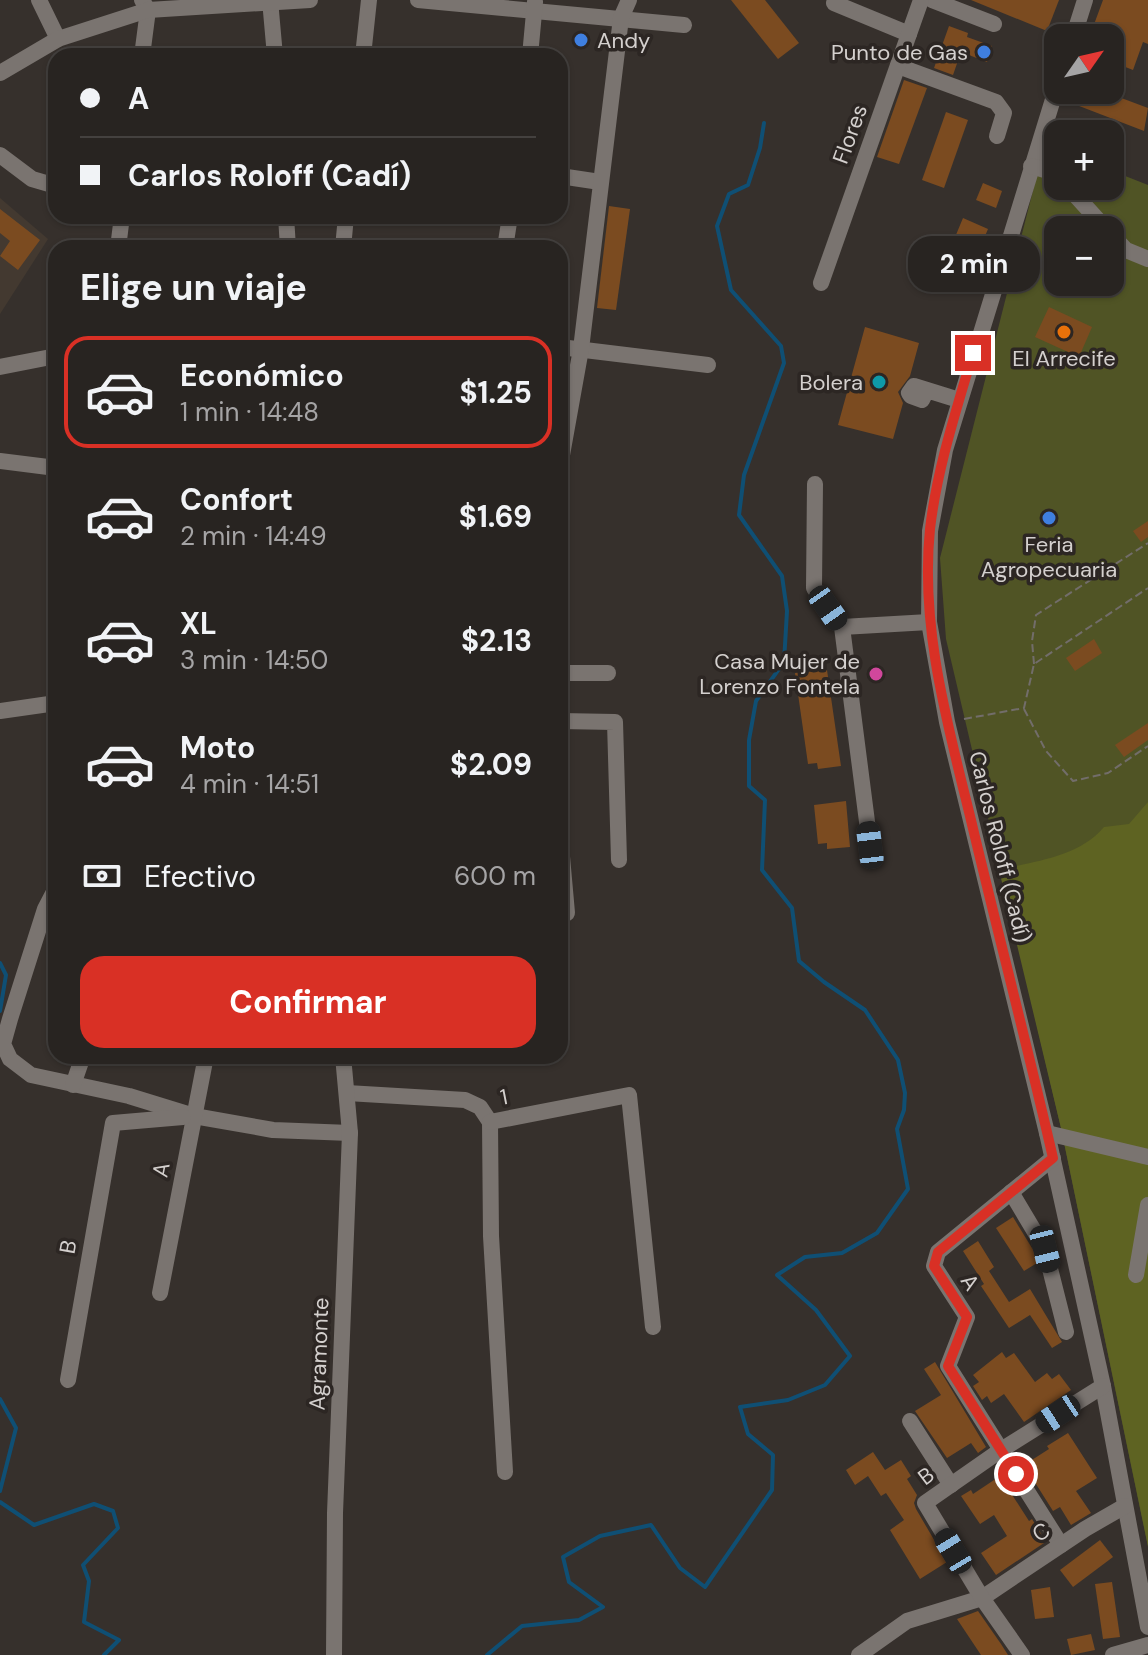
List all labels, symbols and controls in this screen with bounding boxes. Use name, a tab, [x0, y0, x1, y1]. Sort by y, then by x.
north arrow	[1044, 24, 1124, 104]
map controls	[1044, 24, 1124, 296]
place label: Andy	[597, 26, 650, 55]
marker: Andy	[572, 31, 590, 49]
place label: Punto de Gas	[831, 38, 968, 67]
marker: Punto de Gas	[975, 43, 993, 61]
text: A	[128, 79, 149, 118]
street label: Flores	[826, 100, 874, 168]
button: +	[1044, 120, 1124, 200]
text: Carlos Roloff (Cadí)	[128, 156, 411, 195]
button: −	[1044, 216, 1124, 296]
callout: 2 min	[907, 237, 1039, 293]
text: 2 min	[940, 247, 1008, 281]
text: Elige un viaje	[80, 264, 307, 311]
marker: El Arrecife	[1055, 323, 1073, 341]
route end	[955, 335, 991, 371]
place label: El Arrecife	[1012, 344, 1116, 373]
icon: car	[84, 356, 156, 428]
text: Económico	[180, 356, 344, 395]
place label: Bolera	[799, 368, 863, 397]
text: $1.25	[459, 373, 532, 412]
marker: Bolera	[870, 373, 888, 391]
text: 1 min · 14:48	[180, 395, 319, 429]
icon: car	[84, 480, 156, 552]
text: Confort	[180, 480, 293, 519]
text: $1.69	[459, 497, 532, 536]
marker: Feria Agropecuaria	[1040, 509, 1058, 527]
text: 2 min · 14:49	[180, 519, 326, 553]
place label: Feria Agropecuaria	[981, 530, 1117, 584]
car	[804, 581, 852, 635]
icon: car	[84, 604, 156, 676]
text: XL	[180, 604, 217, 643]
text: $2.13	[461, 621, 532, 660]
text: 3 min · 14:50	[180, 643, 328, 677]
place label: Casa Mujer de Lorenzo Fontela	[699, 647, 860, 701]
marker: Casa Mujer de Lorenzo Fontela	[867, 665, 885, 683]
icon: car	[84, 728, 156, 800]
text: Moto	[180, 728, 255, 767]
text: $2.09	[450, 745, 532, 784]
street label: Carlos Roloff (Cadí)	[962, 748, 1038, 946]
text: 4 min · 14:51	[180, 767, 319, 801]
car	[855, 820, 885, 870]
icon: cash	[80, 854, 124, 898]
text: Efectivo	[144, 857, 256, 896]
text: 600 m	[454, 859, 536, 893]
button: Confirmar	[80, 956, 536, 1048]
street label: 1	[498, 1082, 510, 1112]
street label: A	[145, 1160, 177, 1180]
car	[1028, 1223, 1062, 1275]
street label: B	[53, 1238, 83, 1256]
street label: A	[954, 1268, 986, 1296]
street label: Agramonte	[303, 1297, 335, 1411]
car	[1031, 1391, 1085, 1437]
route start	[998, 1456, 1034, 1492]
street label: B	[912, 1460, 940, 1492]
street label: C	[1026, 1516, 1056, 1548]
car	[930, 1524, 976, 1578]

